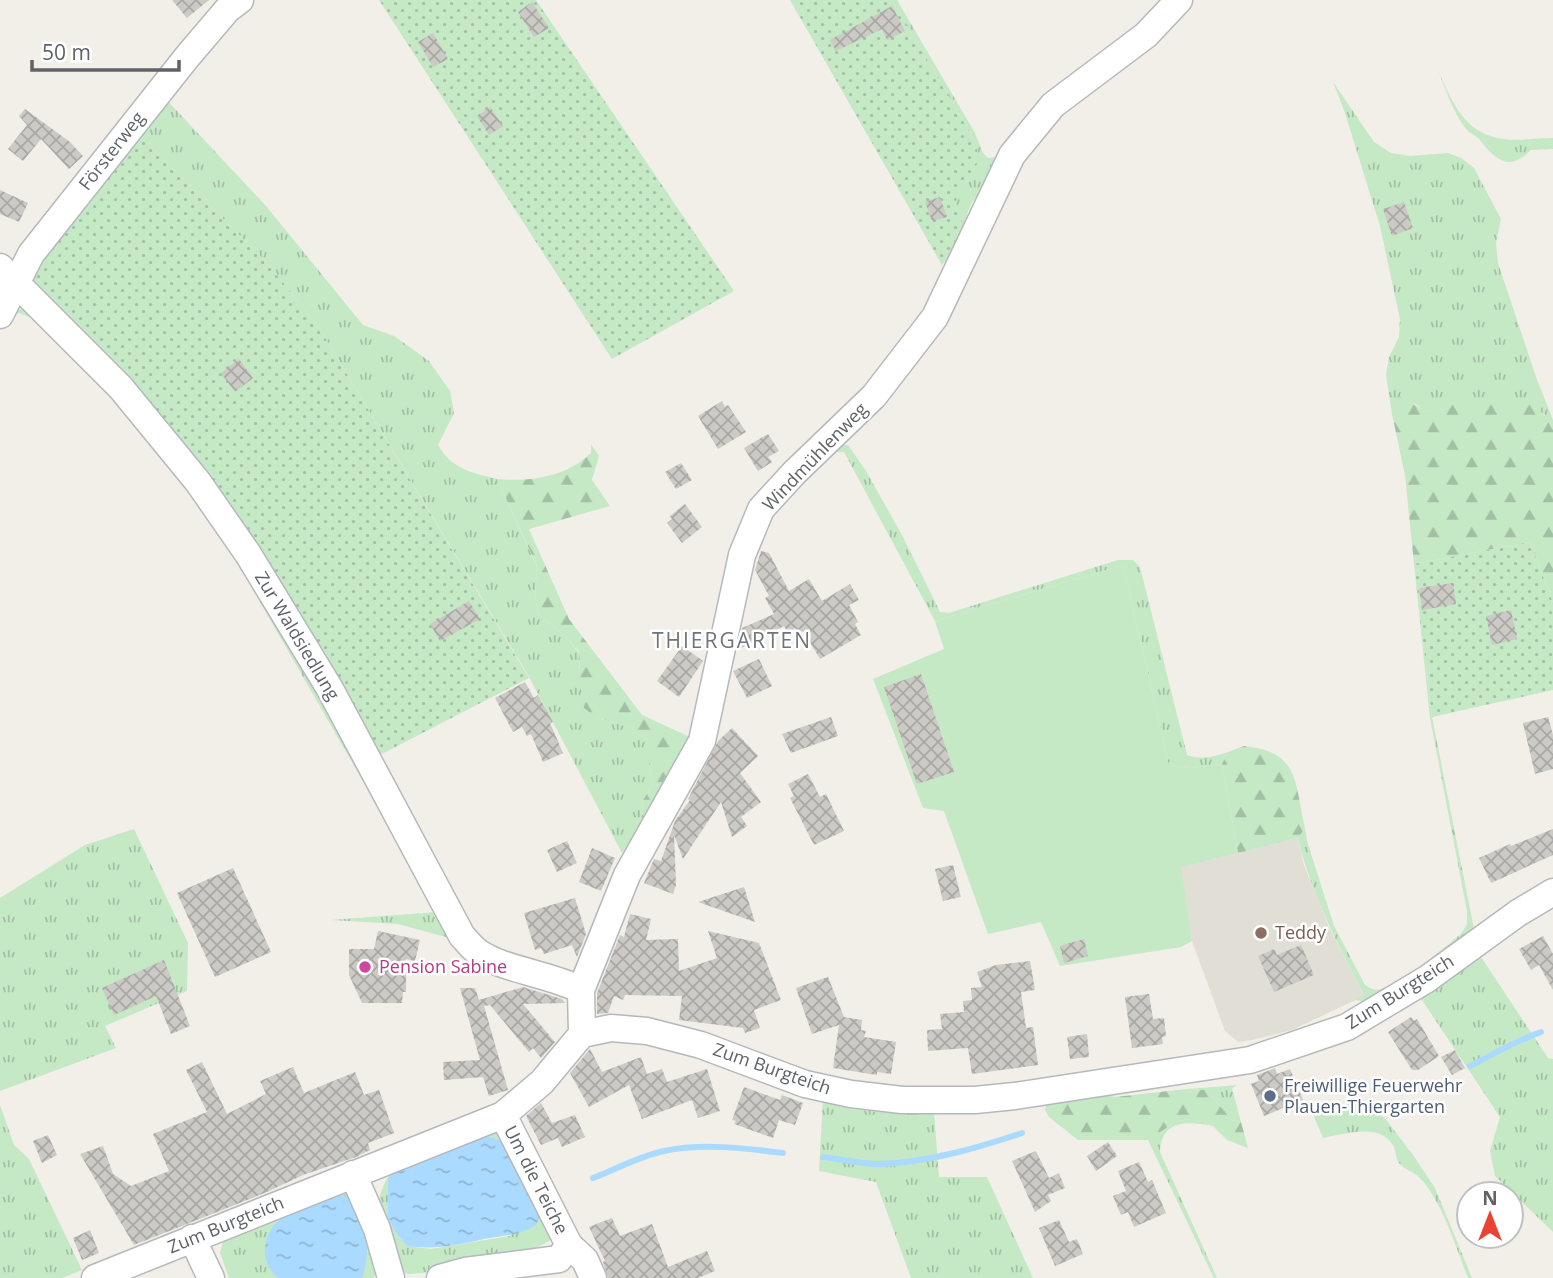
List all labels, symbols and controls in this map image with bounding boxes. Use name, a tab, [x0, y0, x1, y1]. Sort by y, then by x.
scale bar	[32, 28, 178, 72]
text: 50 m	[42, 38, 91, 66]
street label: Försterweg	[73, 106, 150, 195]
street label: Windmühlenweg	[757, 397, 872, 516]
street label: Zur Waldsiedlung	[250, 567, 346, 705]
district label: THIERGARTEN	[652, 626, 812, 654]
place label: Teddy	[1275, 920, 1327, 944]
marker: Teddy	[1253, 925, 1269, 941]
street label: Zum Burgteich	[1341, 948, 1458, 1034]
place label: Pension Sabine	[379, 954, 507, 978]
marker: Pension Sabine	[357, 959, 373, 975]
street label: Zum Burgteich	[710, 1037, 834, 1099]
place label: Freiwillige Feuerwehr Plauen-Thiergarten	[1284, 1073, 1463, 1118]
marker: Freiwillige Feuerwehr Plauen-Thiergarten	[1262, 1088, 1278, 1104]
street label: Um die Teiche	[499, 1121, 575, 1238]
north arrow	[1455, 1180, 1525, 1250]
text: N	[1482, 1185, 1498, 1211]
street label: Zum Burgteich	[164, 1190, 287, 1258]

